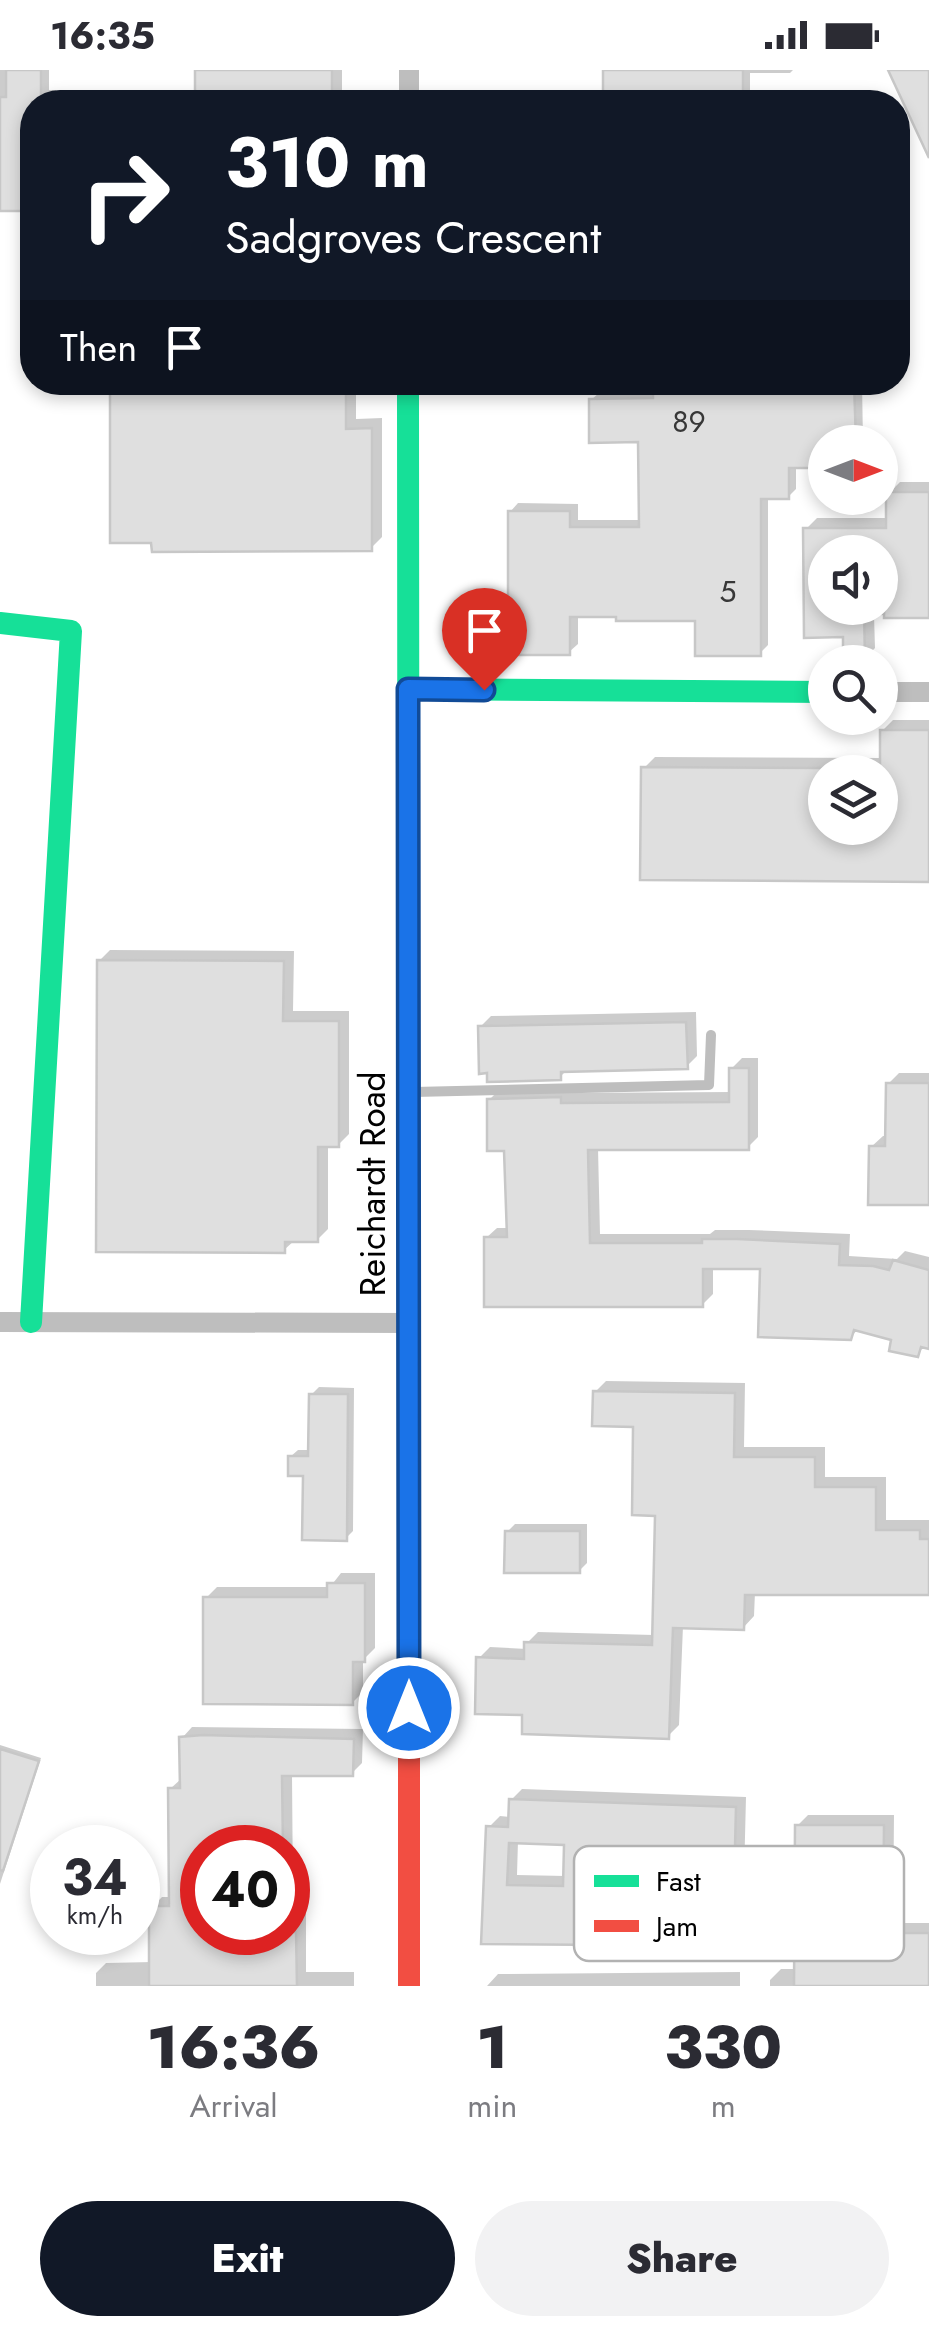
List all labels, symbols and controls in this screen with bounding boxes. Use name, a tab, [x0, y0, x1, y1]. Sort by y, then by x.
text: 16:35	[50, 8, 155, 63]
text: 310 m	[225, 112, 429, 213]
icon: right	[60, 130, 190, 260]
text: Sadgroves Crescent	[225, 205, 601, 270]
text: Then	[60, 320, 137, 375]
icon: arrive	[157, 320, 212, 375]
house number: 89	[672, 400, 706, 443]
north arrow	[808, 425, 898, 515]
map controls	[808, 425, 898, 845]
button: sound	[808, 535, 898, 625]
house number: 5	[720, 570, 736, 613]
pin	[442, 588, 527, 691]
icon: arrive	[457, 603, 512, 658]
button: search	[808, 645, 898, 735]
button: layers	[808, 755, 898, 845]
street label: Reichardt Road	[348, 1071, 398, 1297]
position arrow	[357, 1656, 461, 1760]
speed limit sign: 40	[180, 1825, 310, 1955]
text: 34	[62, 1841, 128, 1914]
legend	[574, 1846, 904, 1961]
text: Fast	[656, 1861, 701, 1902]
text: km/h	[67, 1897, 123, 1933]
text: Jam	[652, 1906, 698, 1947]
text: 16:36	[147, 2004, 320, 2091]
text: 1	[476, 2004, 508, 2091]
text: 330	[664, 2004, 782, 2091]
text: Arrival	[189, 2083, 278, 2129]
text: min	[467, 2083, 517, 2129]
text: m	[711, 2083, 736, 2129]
button: Exit	[40, 2201, 455, 2316]
button: Share	[475, 2201, 889, 2316]

